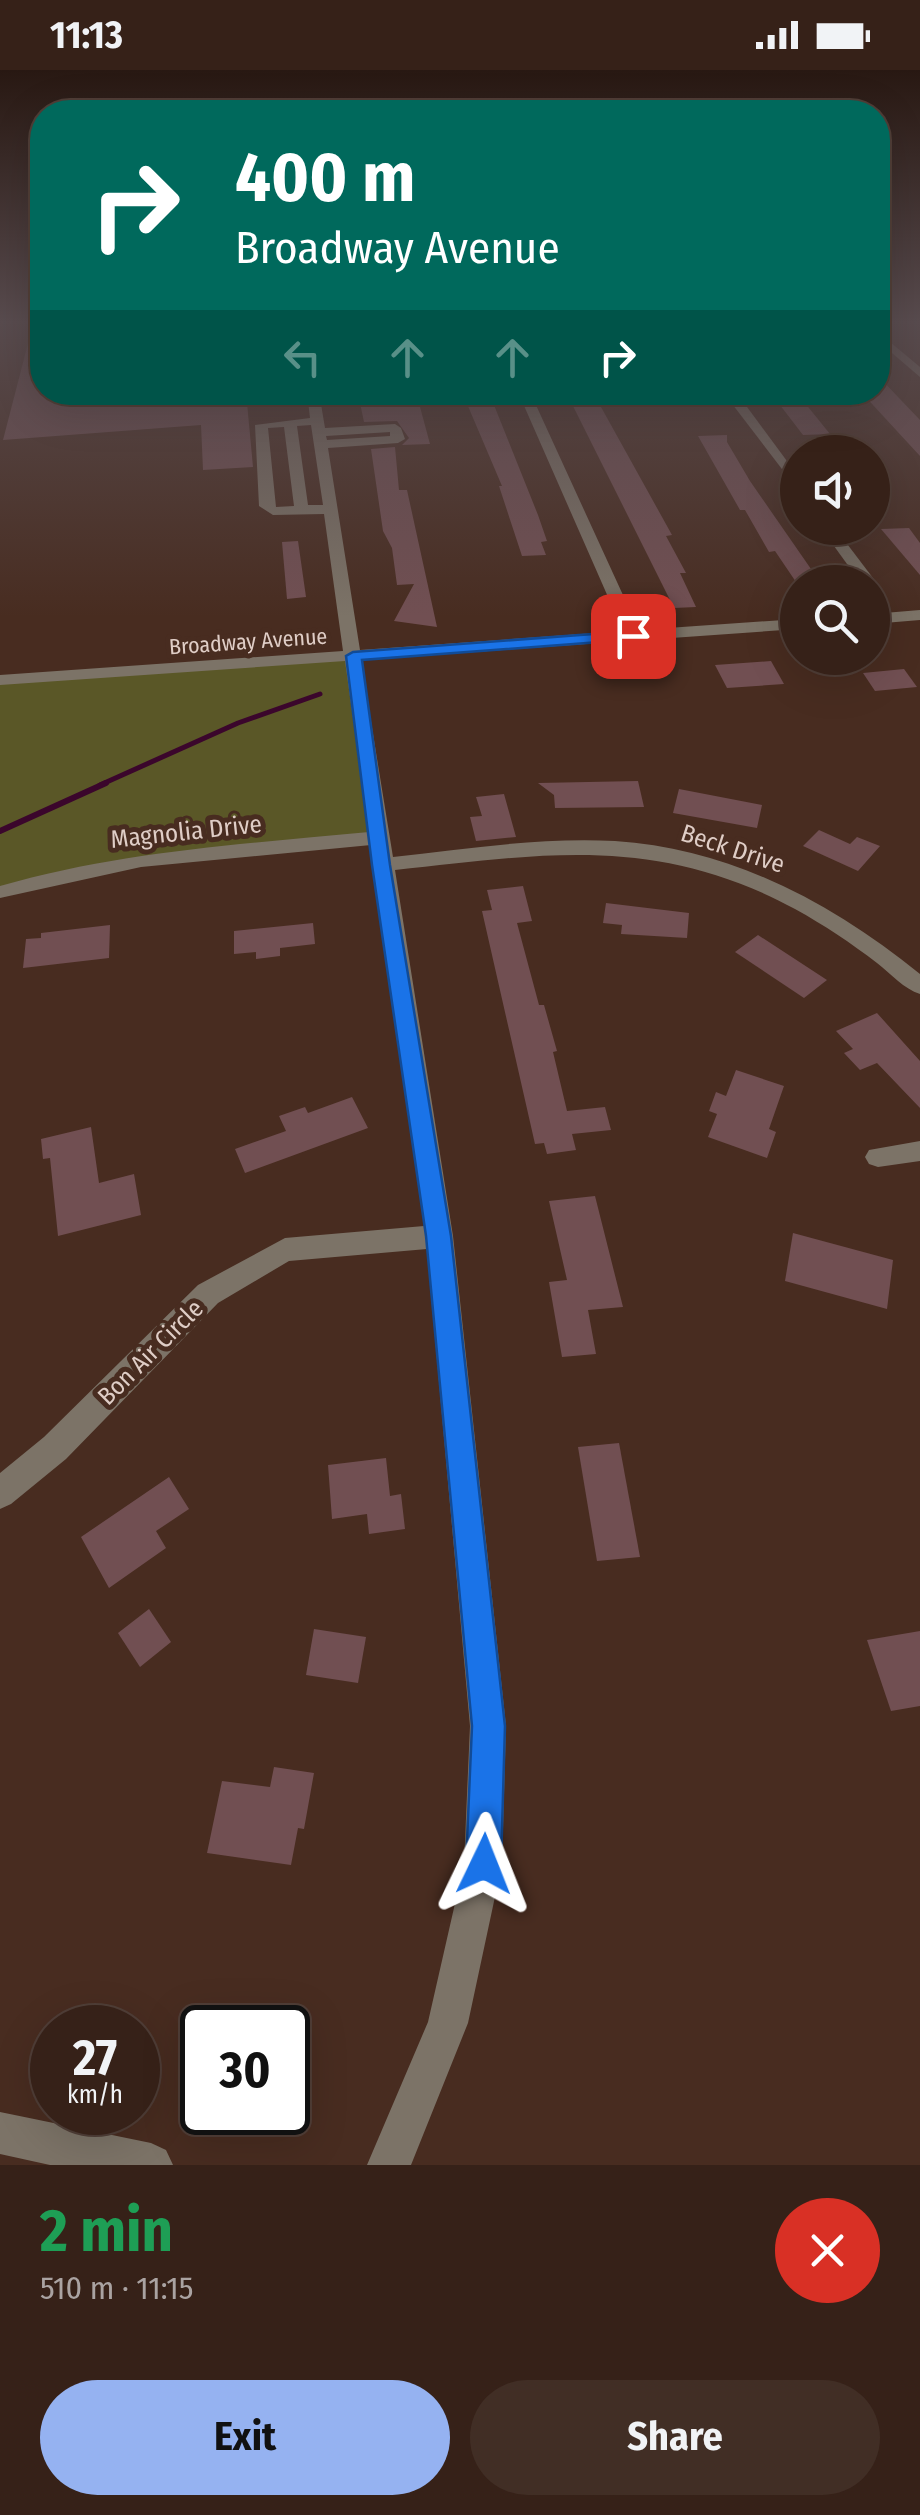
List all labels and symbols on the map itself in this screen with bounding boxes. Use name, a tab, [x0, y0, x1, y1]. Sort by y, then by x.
pin	[591, 594, 676, 679]
street label: Broadway Avenue	[168, 622, 328, 661]
street label: Magnolia Drive	[109, 809, 263, 855]
street label: Beck Drive	[677, 818, 788, 880]
street label: Bon Air Circle	[92, 1294, 210, 1412]
position arrow	[432, 1812, 536, 1916]
speed limit sign: 30	[180, 2005, 310, 2135]

